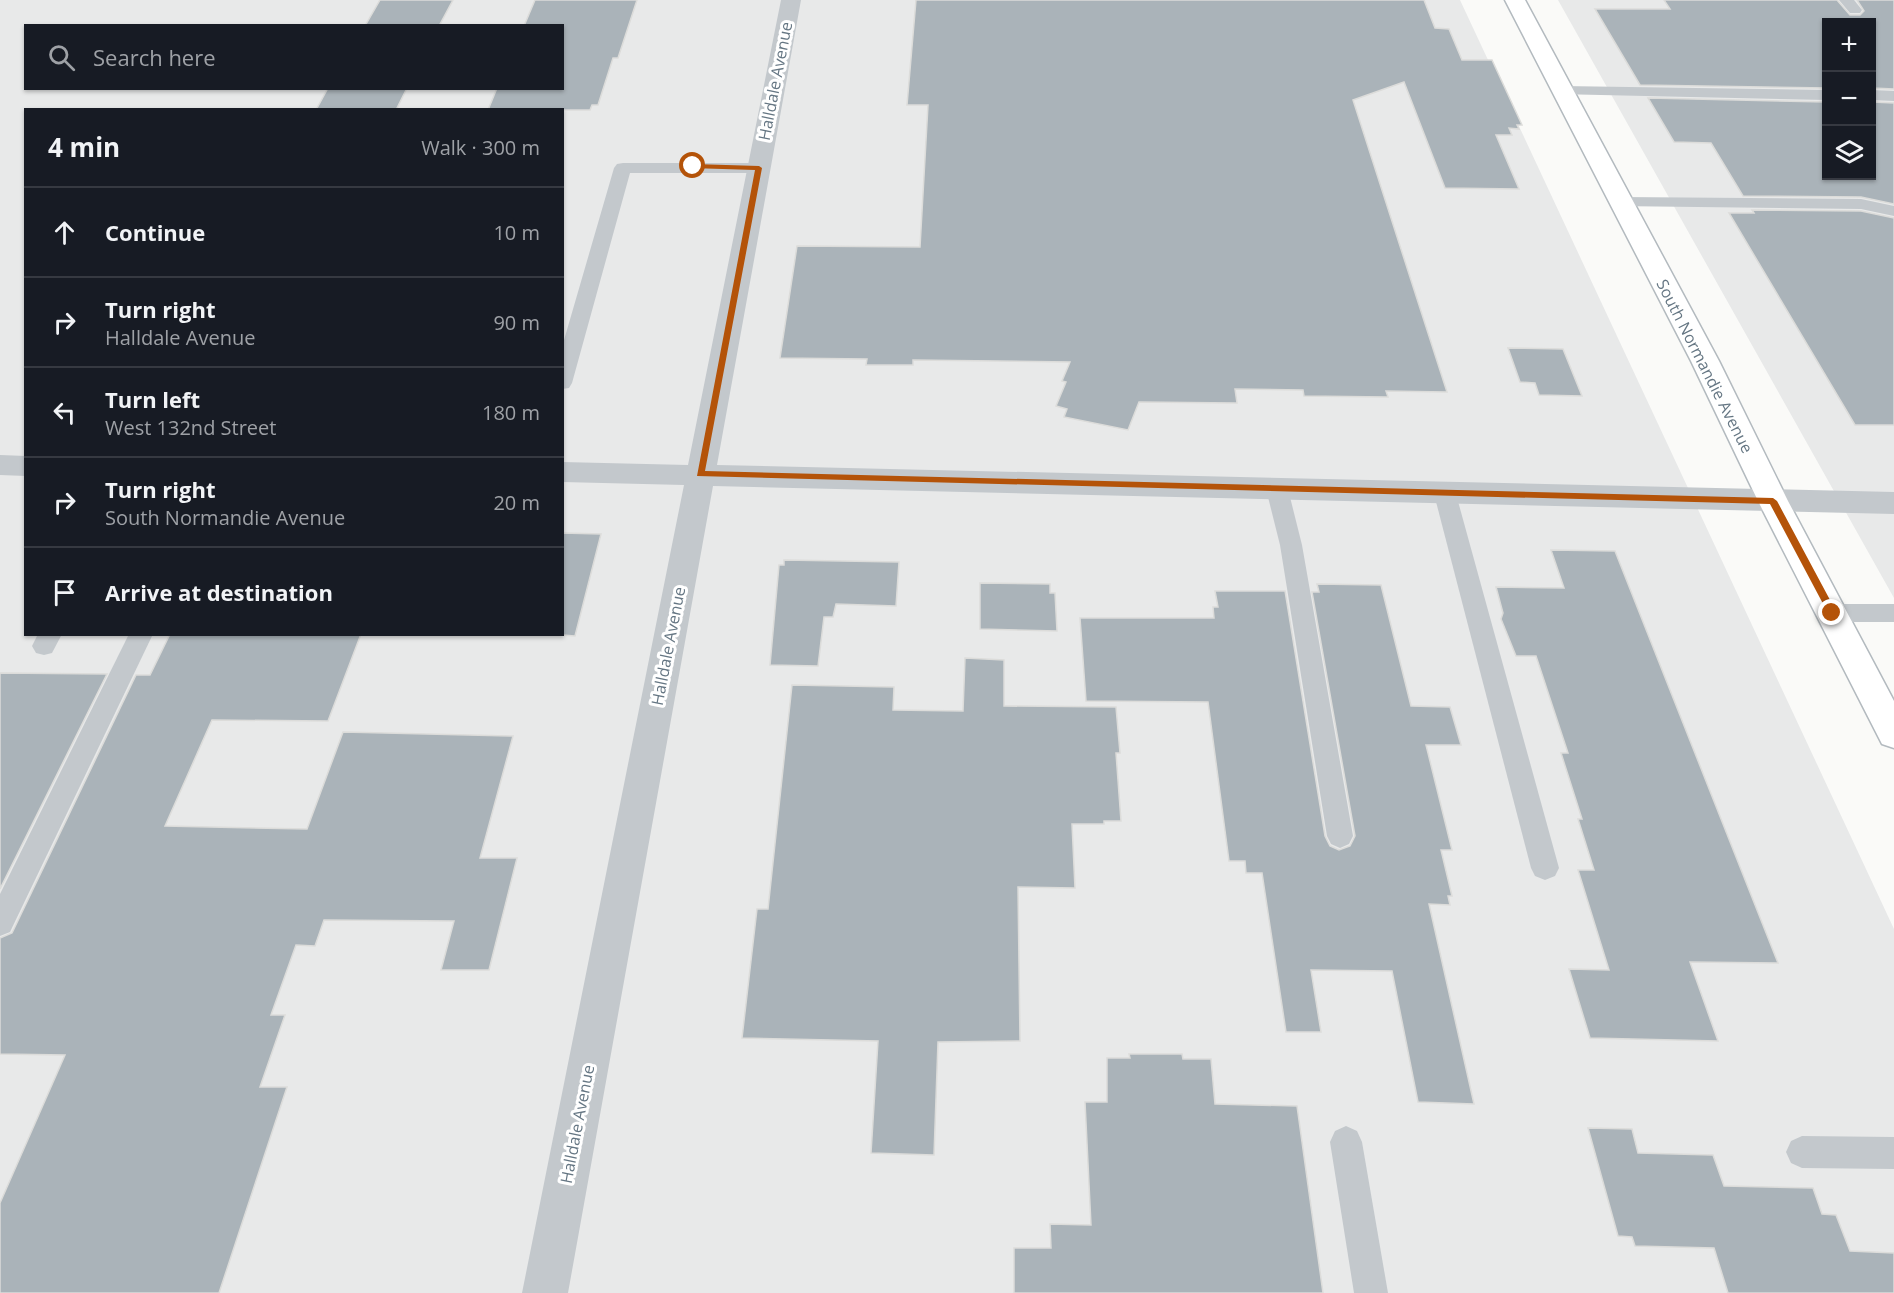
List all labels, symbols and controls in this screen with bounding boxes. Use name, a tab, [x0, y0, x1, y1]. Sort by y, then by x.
map controls	[1822, 18, 1876, 180]
button: +	[1822, 18, 1876, 72]
street label: Halldale Avenue	[753, 20, 797, 142]
search box	[24, 24, 564, 90]
icon: search	[45, 41, 78, 74]
text: Search here	[93, 42, 216, 72]
button: −	[1822, 72, 1876, 126]
button: layers	[1822, 126, 1876, 180]
text: 4 min	[48, 129, 120, 165]
text: Walk · 300 m	[421, 134, 540, 161]
route start	[679, 152, 705, 178]
icon: ahead	[48, 216, 81, 249]
text: Continue	[105, 217, 205, 247]
text: 10 m	[493, 219, 540, 246]
street label: South Normandie Avenue	[1652, 275, 1758, 457]
text: Turn right	[105, 294, 216, 324]
icon: right	[48, 306, 81, 339]
text: 90 m	[493, 309, 540, 336]
text: Halldale Avenue	[105, 324, 255, 351]
text: Turn left	[105, 384, 200, 414]
icon: left	[48, 396, 81, 429]
text: 180 m	[482, 399, 540, 426]
text: West 132nd Street	[105, 414, 276, 441]
text: Turn right	[105, 474, 216, 504]
icon: right	[48, 486, 81, 519]
text: 20 m	[493, 489, 540, 516]
text: South Normandie Avenue	[105, 504, 345, 531]
icon: arrive	[48, 576, 81, 609]
text: Arrive at destination	[105, 577, 333, 607]
street label: Halldale Avenue	[646, 585, 690, 707]
route end	[1818, 599, 1844, 625]
street label: Halldale Avenue	[555, 1063, 599, 1185]

